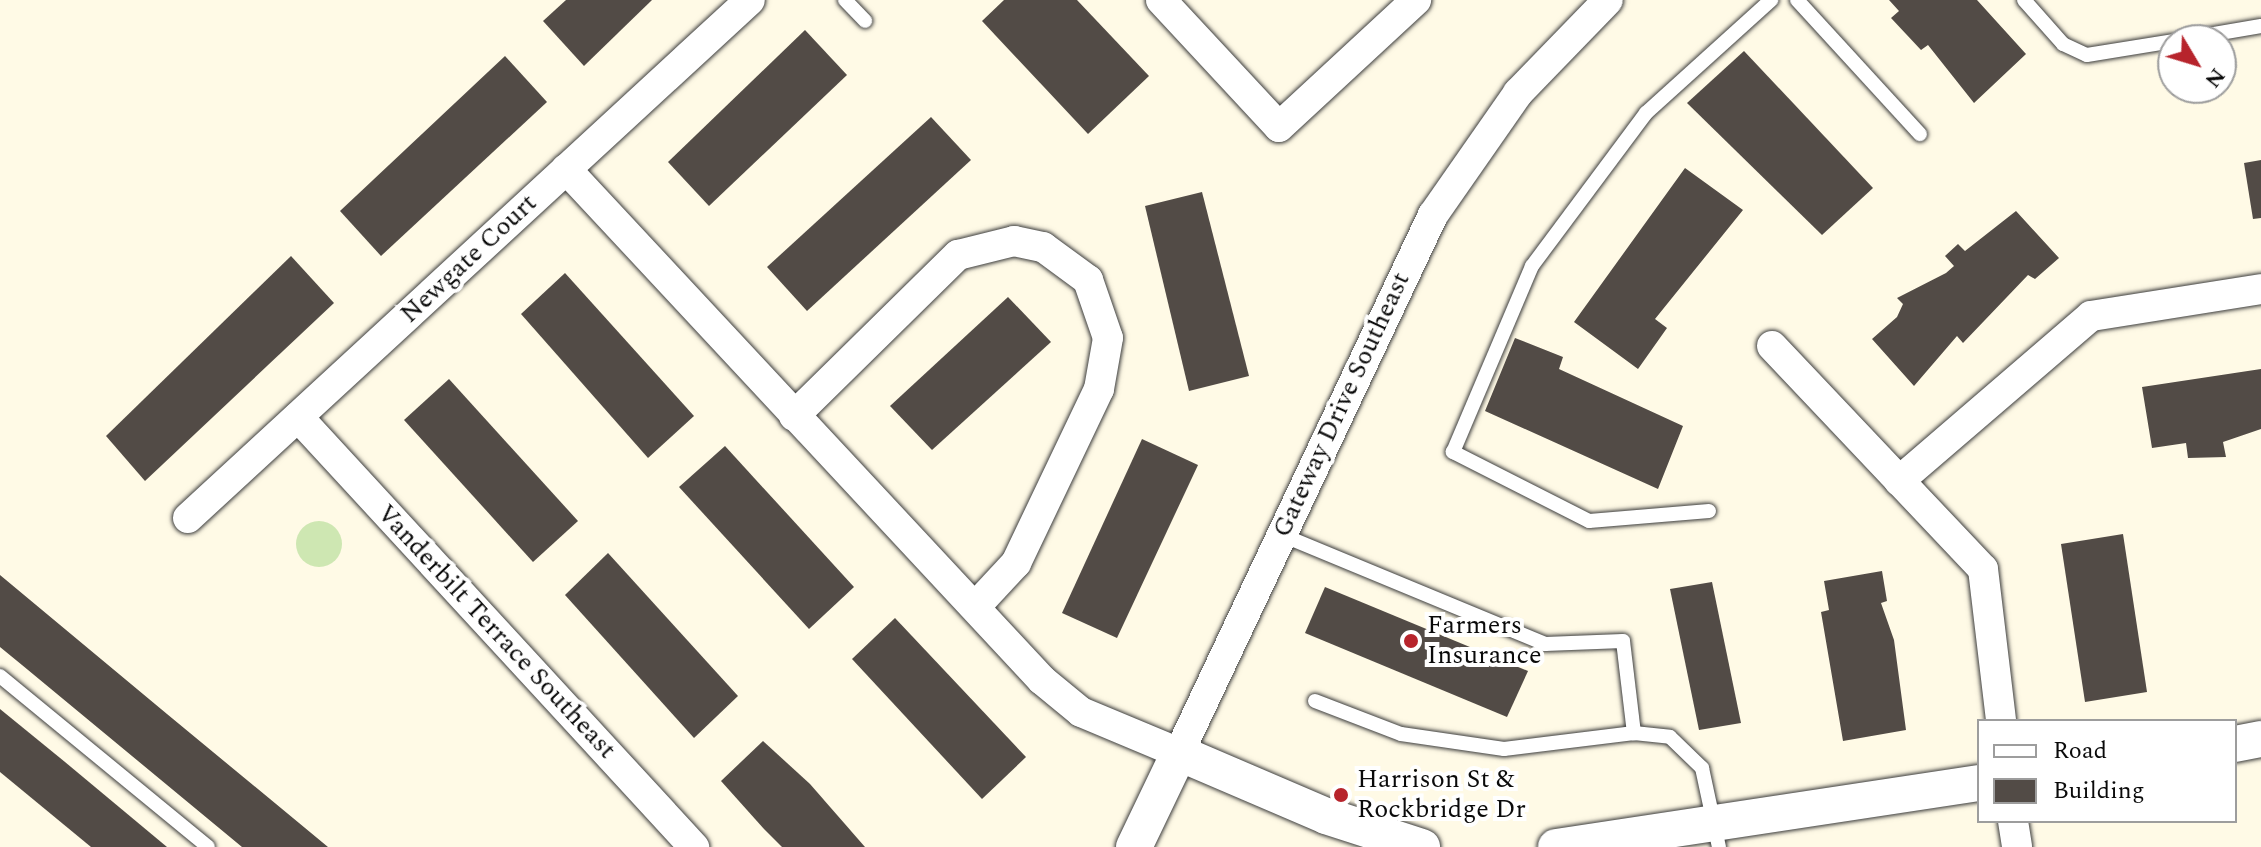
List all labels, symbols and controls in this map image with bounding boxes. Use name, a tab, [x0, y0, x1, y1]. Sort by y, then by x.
north arrow	[2157, 24, 2237, 104]
text: N	[2196, 61, 2233, 95]
street label: Newgate Court	[394, 188, 544, 330]
street label: Gateway Drive Southeast	[1267, 268, 1417, 542]
street label: Vanderbilt Terrace Southeast	[370, 498, 622, 766]
place label: Farmers Insurance	[1427, 610, 1542, 672]
marker: Farmers Insurance	[1402, 632, 1420, 650]
legend	[1977, 719, 2237, 823]
text: Road	[2053, 733, 2107, 769]
place label: Harrison St & Rockbridge Dr	[1357, 764, 1526, 826]
text: Building	[2053, 773, 2145, 809]
marker: Harrison St & Rockbridge Dr	[1332, 786, 1350, 804]

